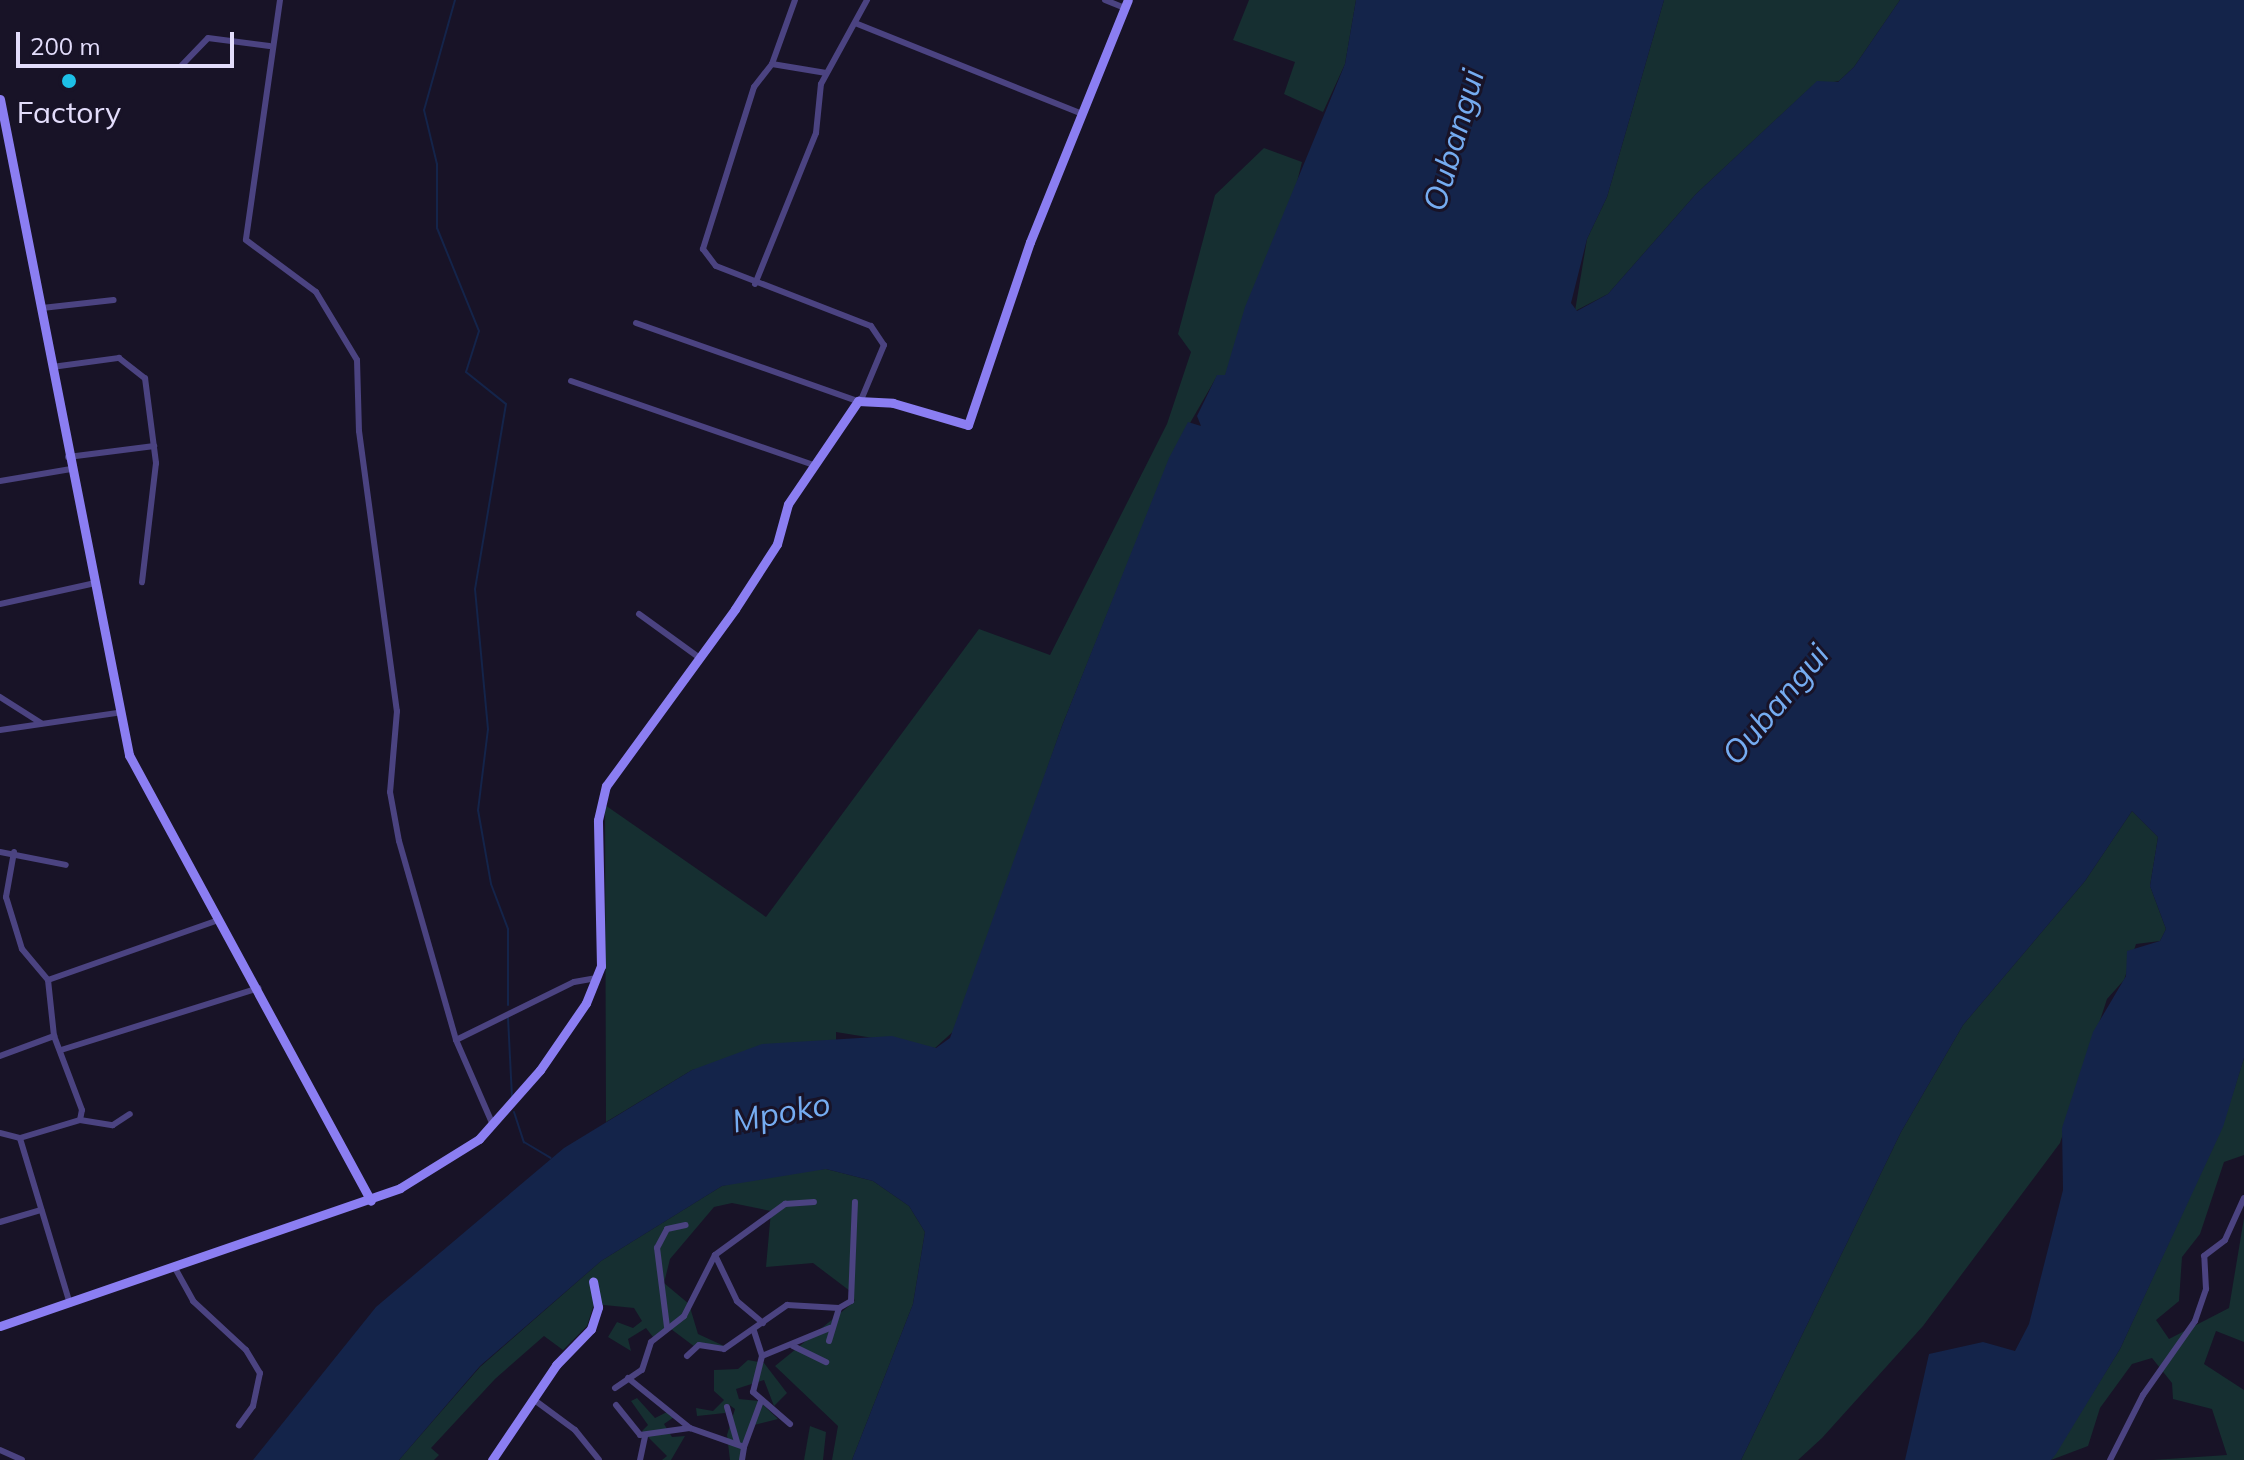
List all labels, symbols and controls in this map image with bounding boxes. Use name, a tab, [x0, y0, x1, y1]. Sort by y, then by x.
scale bar	[20, 16, 238, 66]
text: 200 m	[30, 31, 101, 61]
water label: Oubangui	[1414, 65, 1492, 215]
marker: Factory	[60, 72, 78, 90]
place label: Factory	[17, 94, 121, 130]
water label: Oubangui	[1713, 636, 1837, 772]
water label: Mpoko	[729, 1084, 833, 1140]

